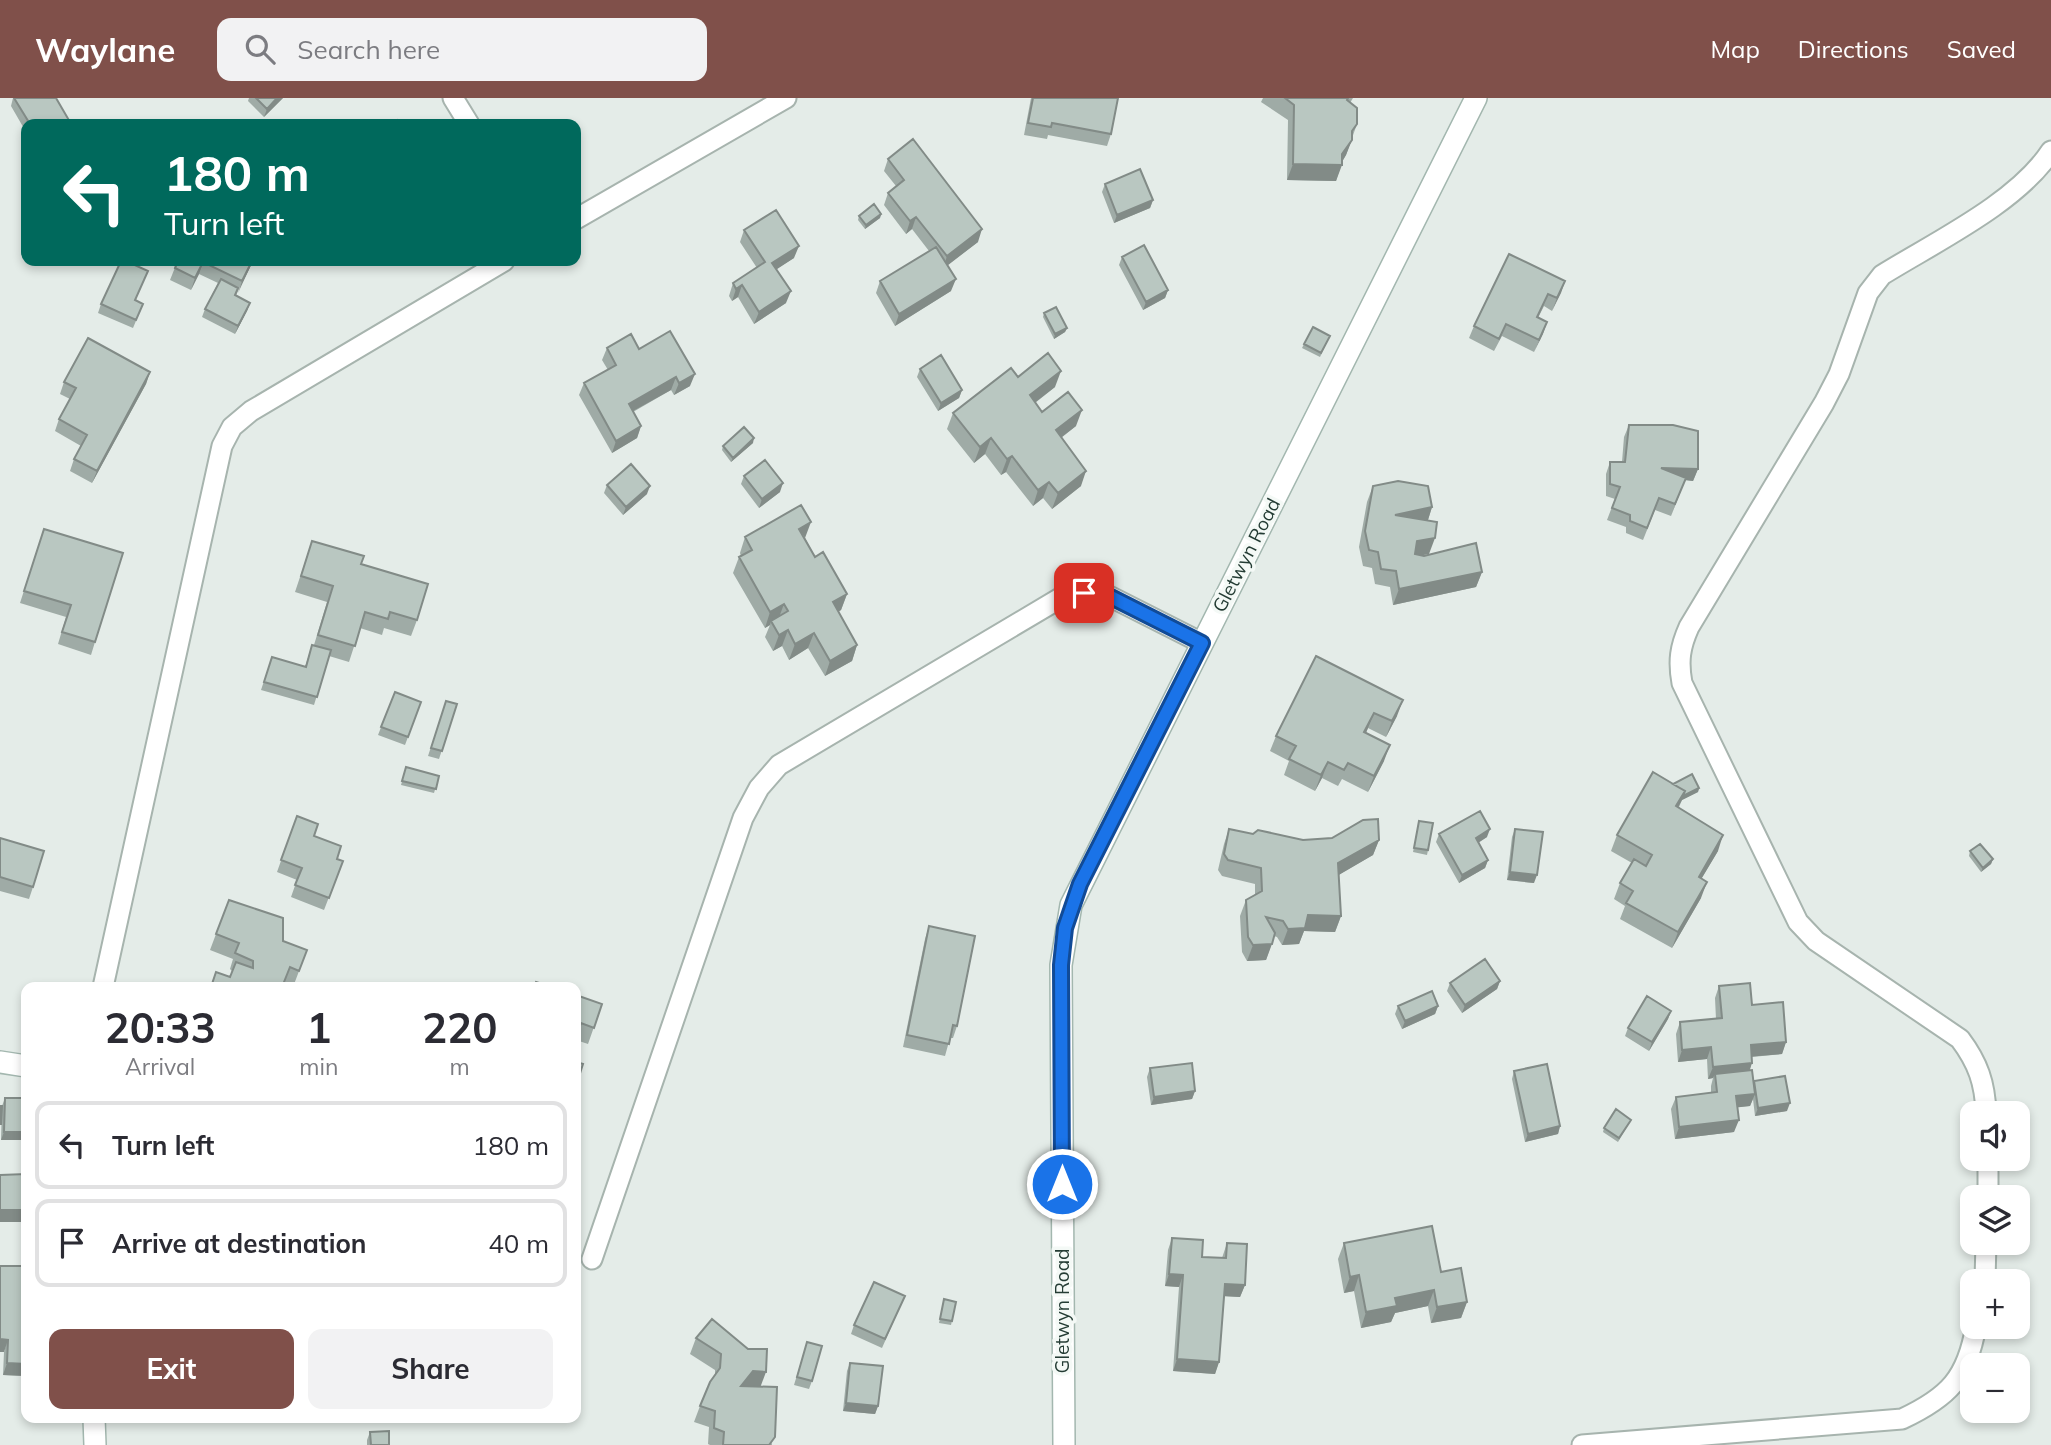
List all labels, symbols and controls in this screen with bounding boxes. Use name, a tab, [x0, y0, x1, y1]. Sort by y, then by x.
search box	[217, 18, 707, 81]
text: Waylane	[35, 29, 175, 70]
icon: search	[241, 30, 279, 68]
text: Search here	[297, 33, 440, 66]
text: Map	[1710, 34, 1760, 64]
text: Directions	[1798, 34, 1909, 64]
text: Saved	[1947, 34, 2016, 64]
text: 180 m	[164, 142, 310, 203]
icon: left	[49, 147, 140, 238]
text: Turn left	[164, 203, 284, 243]
street label: Gletwyn Road	[1207, 494, 1285, 616]
pin	[1054, 563, 1114, 623]
icon: arrive	[1065, 574, 1103, 612]
text: 20:33	[105, 1001, 216, 1054]
text: 1	[306, 1001, 331, 1054]
text: 220	[422, 1001, 497, 1054]
text: Arrival	[125, 1052, 195, 1081]
text: min	[299, 1052, 338, 1081]
text: m	[450, 1052, 470, 1081]
map controls	[1960, 1101, 2030, 1423]
button: sound	[1960, 1101, 2030, 1171]
icon: left	[53, 1126, 91, 1164]
text: Turn left	[112, 1129, 214, 1162]
text: 180 m	[473, 1129, 549, 1162]
position arrow	[1025, 1147, 1099, 1221]
button: layers	[1960, 1185, 2030, 1255]
icon: arrive	[53, 1224, 91, 1262]
text: Arrive at destination	[112, 1227, 367, 1260]
text: 40 m	[488, 1227, 549, 1260]
street label: Gletwyn Road	[1050, 1248, 1074, 1374]
button: +	[1960, 1269, 2030, 1339]
button: Exit	[49, 1329, 294, 1409]
button: Share	[308, 1329, 553, 1409]
button: −	[1960, 1353, 2030, 1423]

